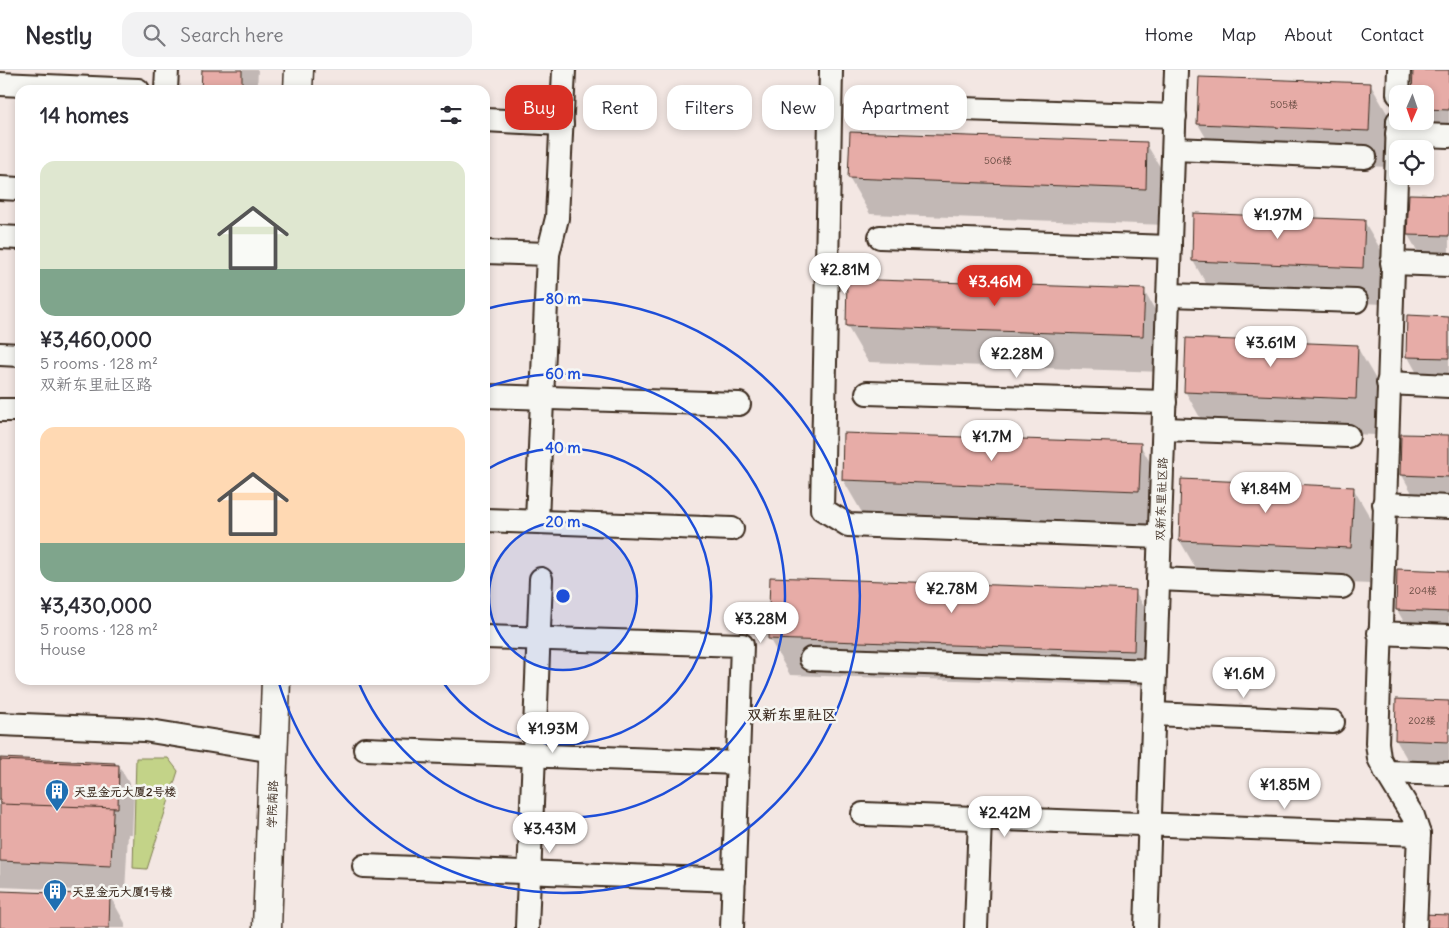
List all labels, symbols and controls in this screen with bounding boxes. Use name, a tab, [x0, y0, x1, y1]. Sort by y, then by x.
search box	[122, 12, 472, 57]
text: Nestly	[25, 20, 92, 50]
icon: search	[140, 21, 168, 49]
text: Search here	[180, 23, 283, 47]
text: Home	[1145, 23, 1193, 46]
text: Map	[1221, 23, 1256, 46]
text: About	[1284, 23, 1332, 46]
text: Contact	[1360, 23, 1424, 46]
chip: Buy	[505, 85, 573, 130]
chip: Rent	[583, 85, 657, 130]
chip: Filters	[667, 85, 752, 130]
chip: New	[762, 85, 834, 130]
chip: Apartment	[844, 85, 967, 130]
north arrow	[1389, 85, 1434, 130]
map controls	[1389, 85, 1434, 185]
house number: 505楼	[1270, 98, 1298, 111]
icon: filters	[437, 101, 465, 129]
text: 14 homes	[40, 102, 129, 129]
button: locate	[1389, 140, 1434, 185]
house number: 506楼	[984, 154, 1012, 167]
icon: home	[208, 193, 298, 283]
pin: ¥1.97M	[1237, 198, 1319, 240]
text: ¥1.97M	[1253, 204, 1303, 224]
pin: ¥2.81M	[804, 252, 886, 295]
text: ¥2.81M	[820, 259, 870, 279]
pin: ¥3.46M	[954, 264, 1036, 307]
text: ¥3.46M	[969, 271, 1021, 291]
text: 80 m	[545, 289, 581, 308]
text: ¥3,460,000	[40, 326, 152, 353]
pin: ¥3.61M	[1230, 326, 1312, 368]
text: ¥3.61M	[1246, 332, 1296, 352]
pin: ¥2.28M	[976, 336, 1058, 379]
text: ¥2.28M	[991, 343, 1043, 363]
text: 5 rooms · 128 m²	[40, 353, 158, 373]
text: 60 m	[545, 364, 581, 383]
text: 双新东里社区路	[40, 374, 152, 394]
pin: ¥1.7M	[957, 420, 1027, 462]
text: ¥1.7M	[972, 426, 1012, 446]
text: 40 m	[545, 438, 581, 457]
street label: 双新东里社区路	[1152, 457, 1170, 541]
icon: home	[208, 459, 298, 549]
pin: ¥1.84M	[1225, 472, 1307, 514]
text: ¥1.84M	[1241, 478, 1291, 498]
text: 20 m	[546, 512, 580, 531]
pin: ¥2.78M	[911, 572, 993, 614]
text: ¥2.78M	[926, 578, 978, 598]
house number: 204楼	[1409, 584, 1437, 597]
centre of rings	[554, 587, 572, 605]
text: ¥3,430,000	[40, 592, 152, 619]
pin: ¥3.28M	[720, 602, 802, 644]
text: ¥3.28M	[735, 608, 787, 628]
text: 5 rooms · 128 m²	[40, 619, 158, 639]
text: House	[40, 639, 86, 659]
pin: ¥1.6M	[1209, 656, 1279, 699]
text: ¥1.6M	[1223, 663, 1265, 683]
district label: 双新东里社区	[747, 705, 837, 724]
pin: ¥1.93M	[512, 712, 594, 754]
house number: 202楼	[1408, 714, 1436, 727]
text: ¥1.93M	[528, 718, 578, 738]
pin: ¥1.85M	[1244, 768, 1326, 810]
text: ¥1.85M	[1260, 774, 1310, 794]
building icon: 天昱金元大厦2号楼	[44, 778, 70, 812]
street label: 学院南路	[264, 780, 280, 828]
place label: 天昱金元大厦2号楼	[74, 784, 177, 799]
pin: ¥2.42M	[964, 796, 1046, 838]
text: ¥2.42M	[979, 802, 1031, 822]
pin: ¥3.43M	[509, 812, 591, 854]
text: ¥3.43M	[524, 818, 576, 838]
building icon: 天昱金元大厦1号楼	[42, 878, 68, 912]
place label: 天昱金元大厦1号楼	[72, 884, 173, 899]

